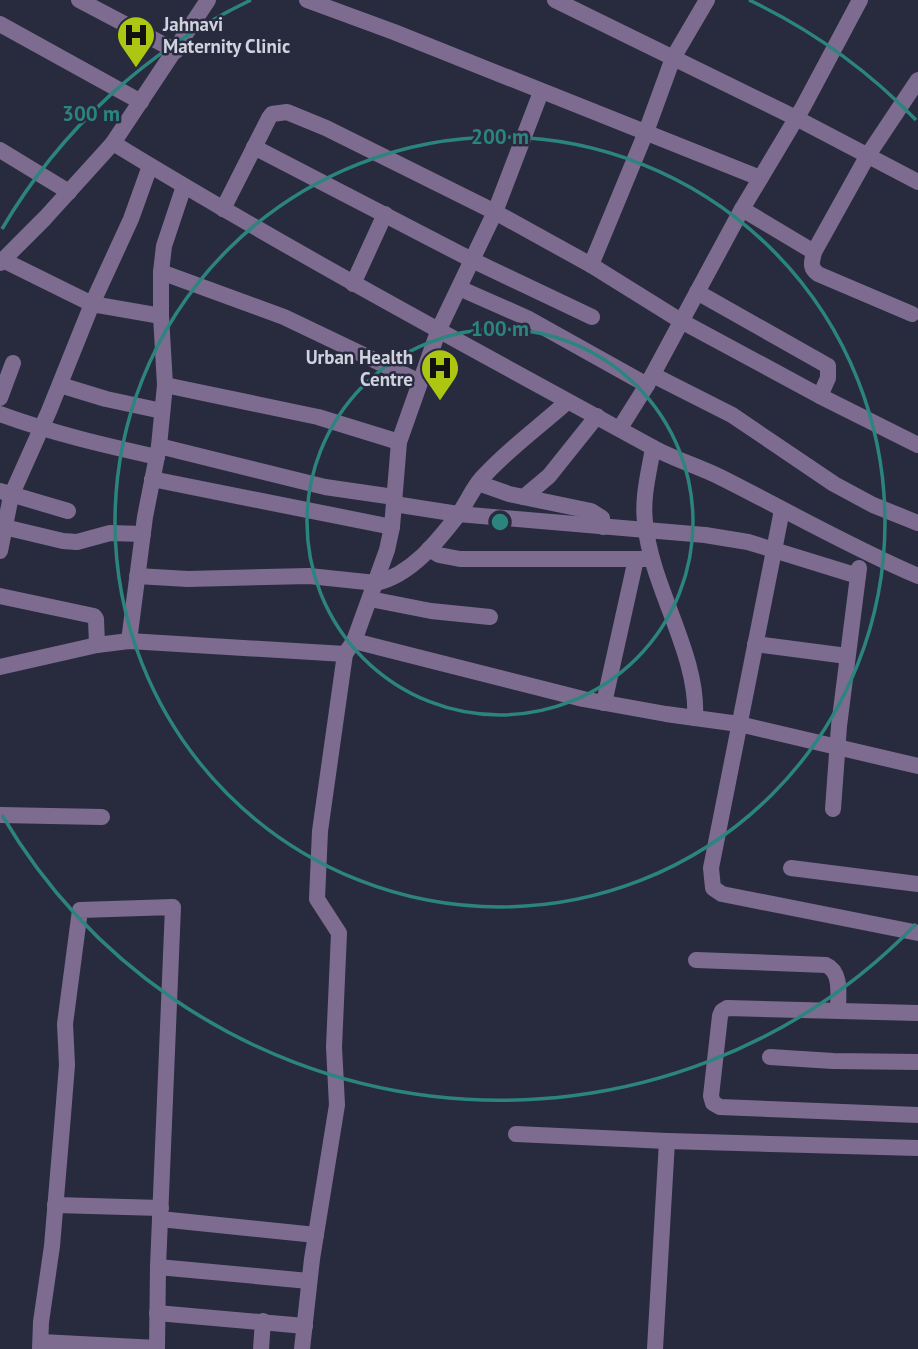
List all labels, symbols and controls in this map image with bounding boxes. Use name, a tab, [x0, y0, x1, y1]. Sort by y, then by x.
place label: Jahnavi Maternity Clinic	[162, 12, 290, 58]
hospital icon: Jahnavi Maternity Clinic	[115, 14, 157, 69]
text: 300 m	[62, 100, 120, 127]
text: 200 m	[471, 123, 529, 150]
text: 100 m	[471, 315, 529, 342]
place label: Urban Health Centre	[306, 345, 413, 391]
hospital icon: Urban Health Centre	[419, 347, 461, 402]
centre of rings	[488, 510, 512, 534]

